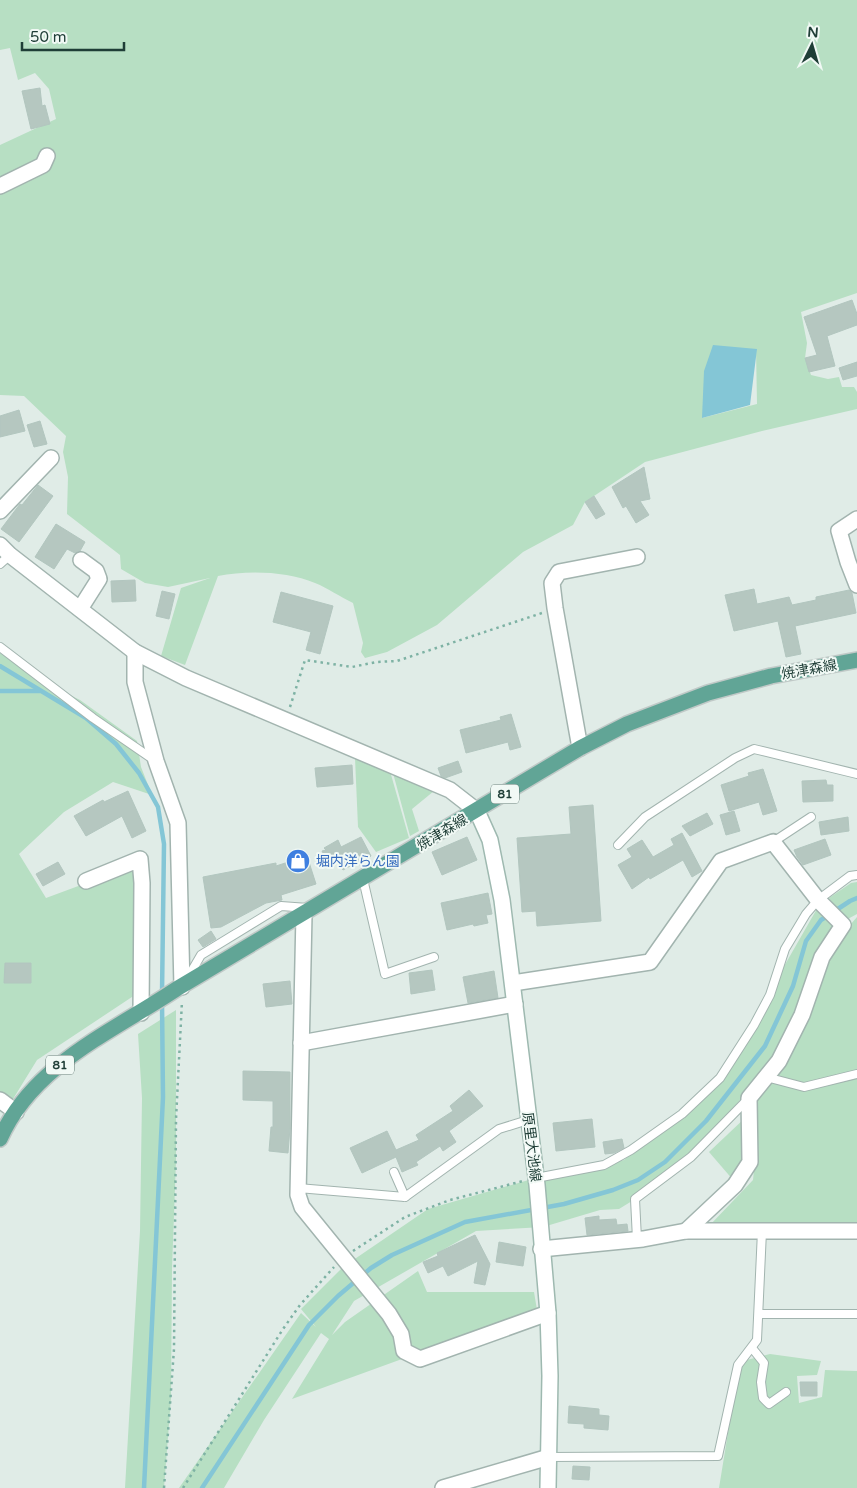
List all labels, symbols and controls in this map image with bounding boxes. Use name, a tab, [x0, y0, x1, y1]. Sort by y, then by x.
scale bar	[22, 20, 125, 52]
north arrow	[787, 20, 837, 70]
text: N	[807, 24, 819, 42]
text: 50 m	[30, 28, 67, 46]
street label: 焼津森線	[780, 656, 838, 683]
road number: 81	[491, 784, 519, 804]
street label: 焼津森線	[414, 811, 471, 854]
shop icon: 堀内洋らん園	[285, 848, 311, 874]
place label: 堀内洋らん園	[316, 853, 400, 870]
road number: 81	[46, 1056, 74, 1074]
street label: 原里大池線	[519, 1111, 544, 1183]

